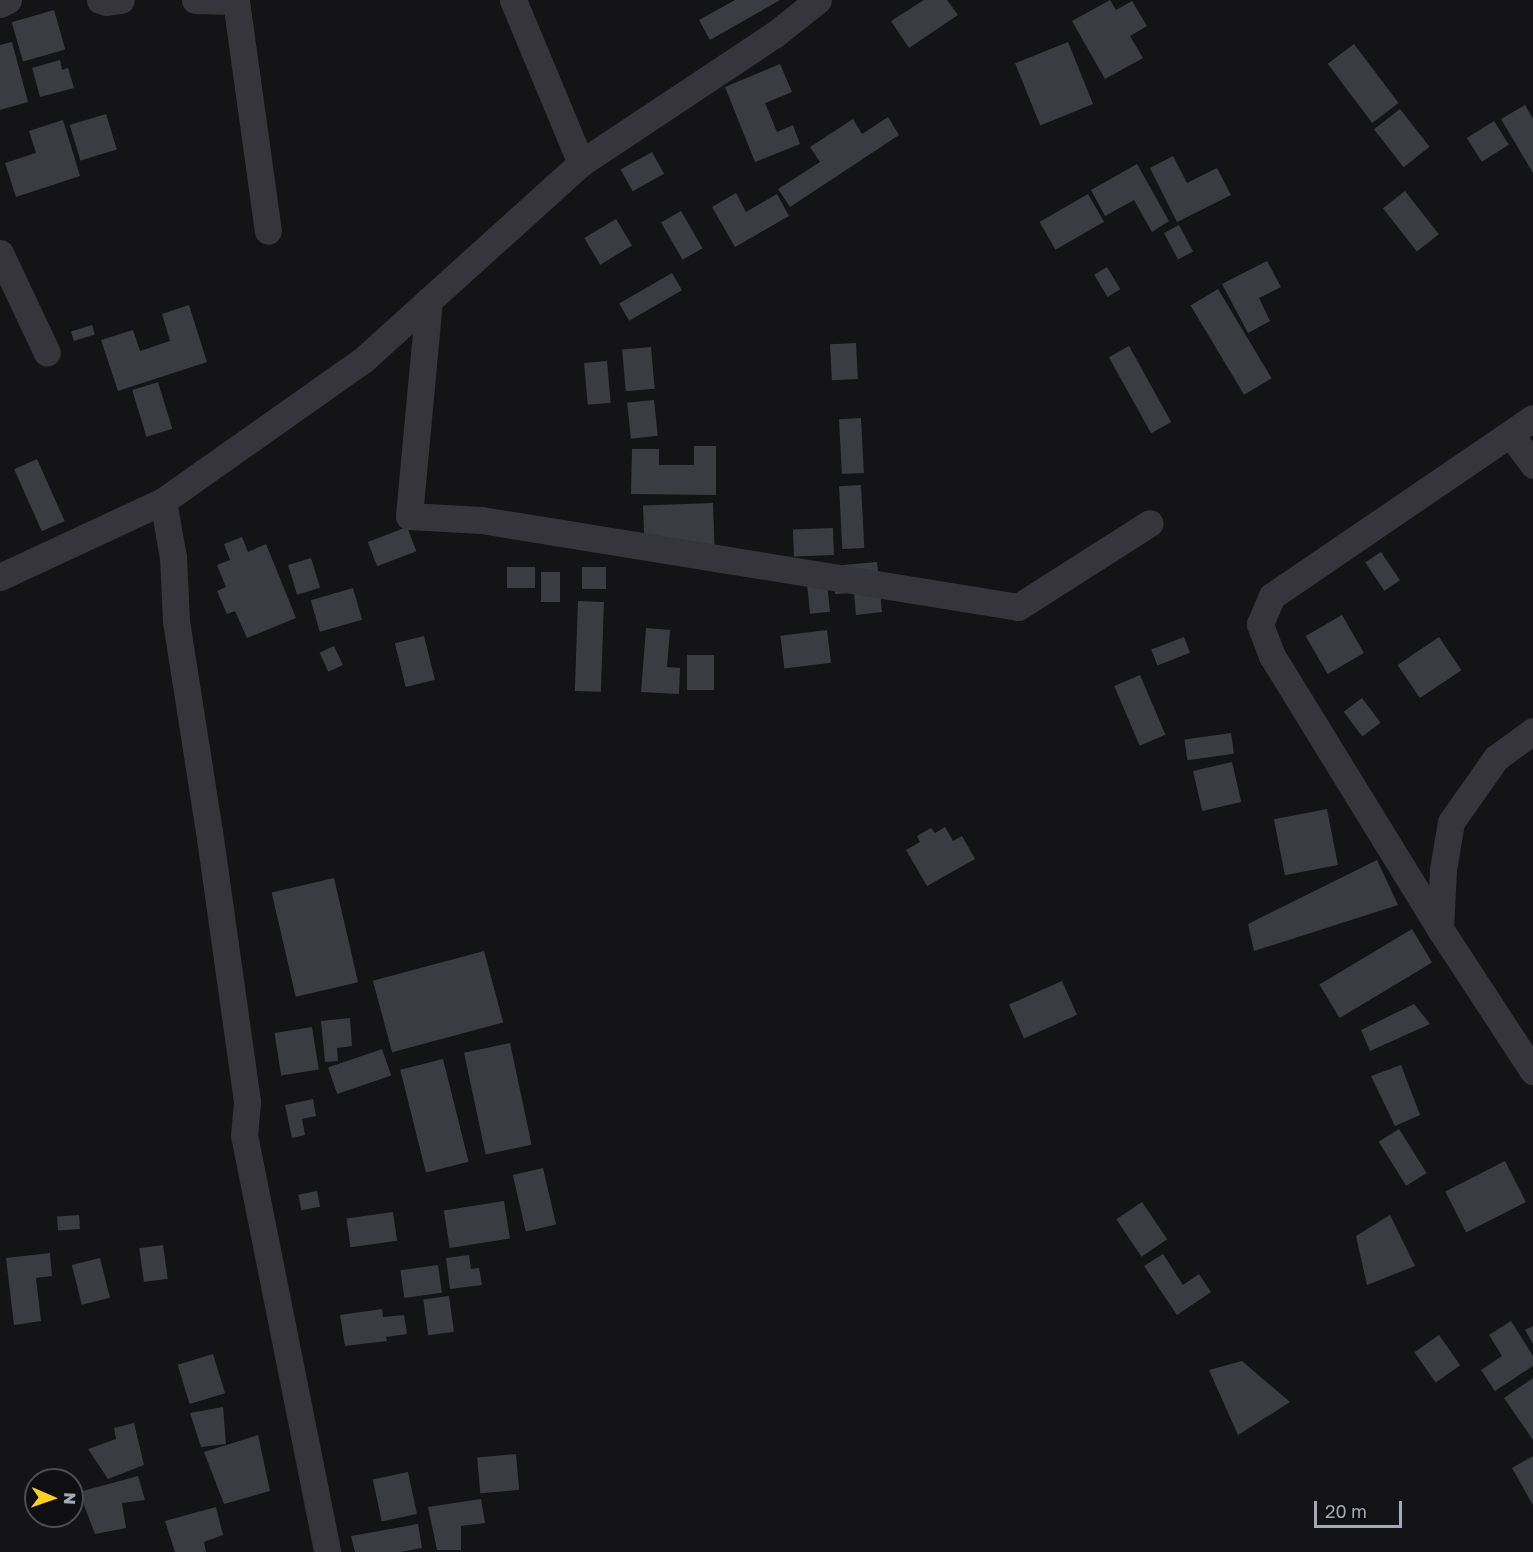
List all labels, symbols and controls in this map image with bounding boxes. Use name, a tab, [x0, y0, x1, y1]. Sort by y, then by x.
north arrow	[24, 1468, 84, 1528]
scale bar	[1317, 1489, 1406, 1527]
text: N	[60, 1492, 80, 1505]
text: 20 m	[1325, 1500, 1367, 1522]

